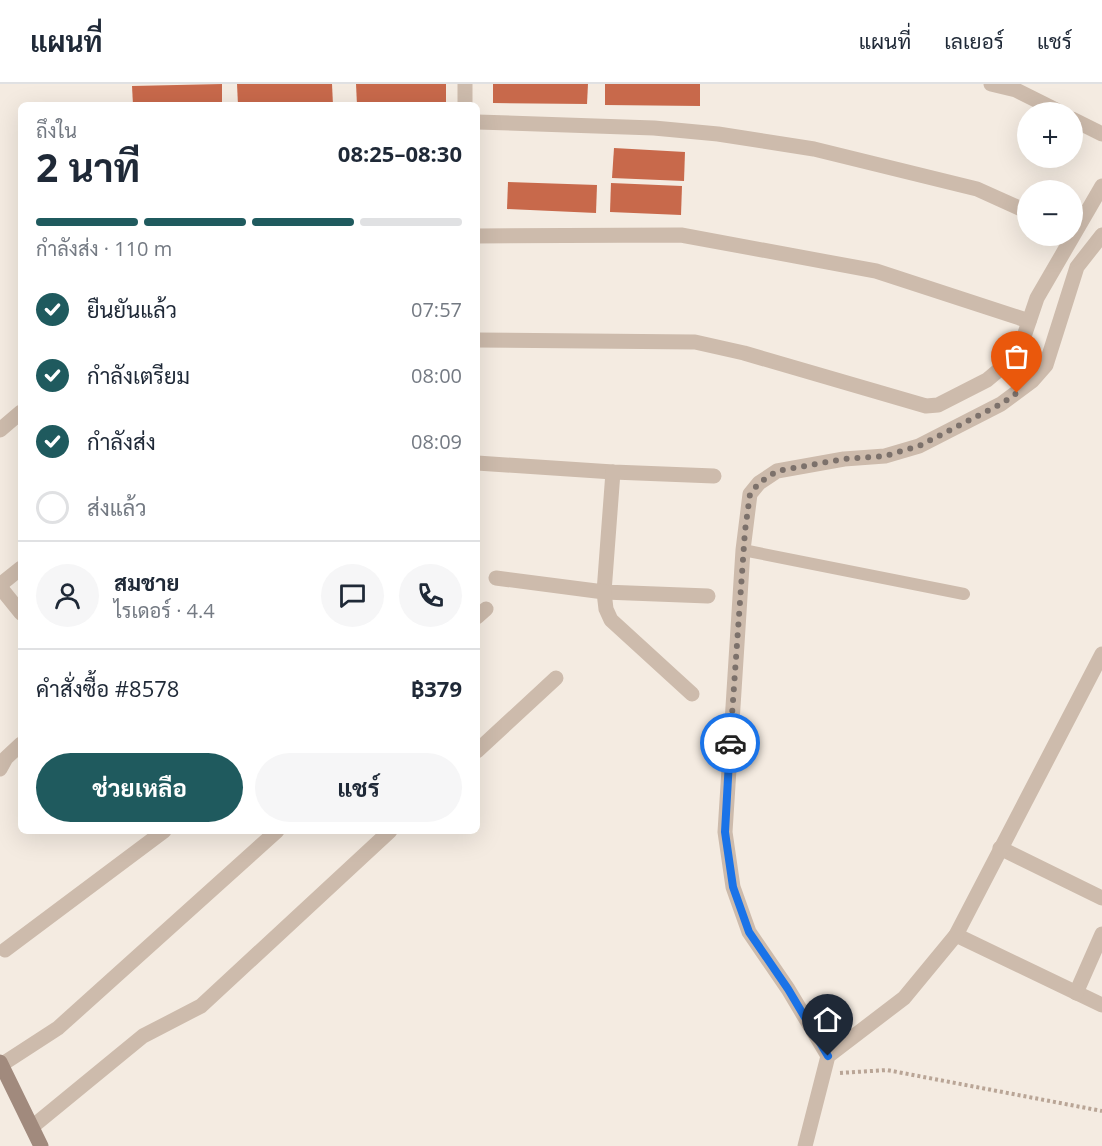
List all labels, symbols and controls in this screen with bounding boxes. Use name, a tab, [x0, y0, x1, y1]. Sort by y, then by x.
text: แผนที่	[30, 22, 103, 60]
text: แผนที่	[859, 27, 911, 55]
text: เลเยอร์	[944, 27, 1004, 55]
text: แชร์	[1037, 27, 1072, 55]
map controls	[1017, 102, 1083, 246]
button: +	[1017, 102, 1083, 168]
text: ถึงใน	[36, 117, 77, 144]
text: 08:25–08:30	[338, 138, 462, 168]
text: 2 นาที	[36, 140, 140, 193]
button: −	[1017, 180, 1083, 246]
text: กำลังส่ง · 110 m	[36, 235, 172, 262]
icon: check	[36, 293, 69, 326]
text: ยืนยันแล้ว	[87, 294, 177, 324]
text: 07:57	[411, 296, 462, 323]
pin	[991, 331, 1042, 393]
icon: bag	[1000, 340, 1033, 373]
icon: check	[36, 359, 69, 392]
text: กำลังเตรียม	[87, 360, 190, 390]
text: 08:00	[411, 362, 462, 389]
icon: check	[36, 425, 69, 458]
text: กำลังส่ง	[87, 426, 156, 456]
text: 08:09	[411, 428, 462, 455]
text: ส่งแล้ว	[87, 492, 147, 522]
button: person	[36, 564, 99, 627]
button: chat	[321, 564, 384, 627]
button: phone	[399, 564, 462, 627]
text: สมชาย	[114, 567, 180, 597]
text: ไรเดอร์ · 4.4	[114, 597, 215, 624]
text: คำสั่งซื้อ #8578	[36, 673, 179, 703]
text: ฿379	[411, 673, 462, 703]
courier	[700, 713, 760, 773]
icon: car	[714, 727, 747, 760]
button: ช่วยเหลือ	[36, 753, 243, 822]
button: แชร์	[255, 753, 462, 822]
pin	[802, 994, 853, 1056]
icon: home	[811, 1003, 844, 1036]

